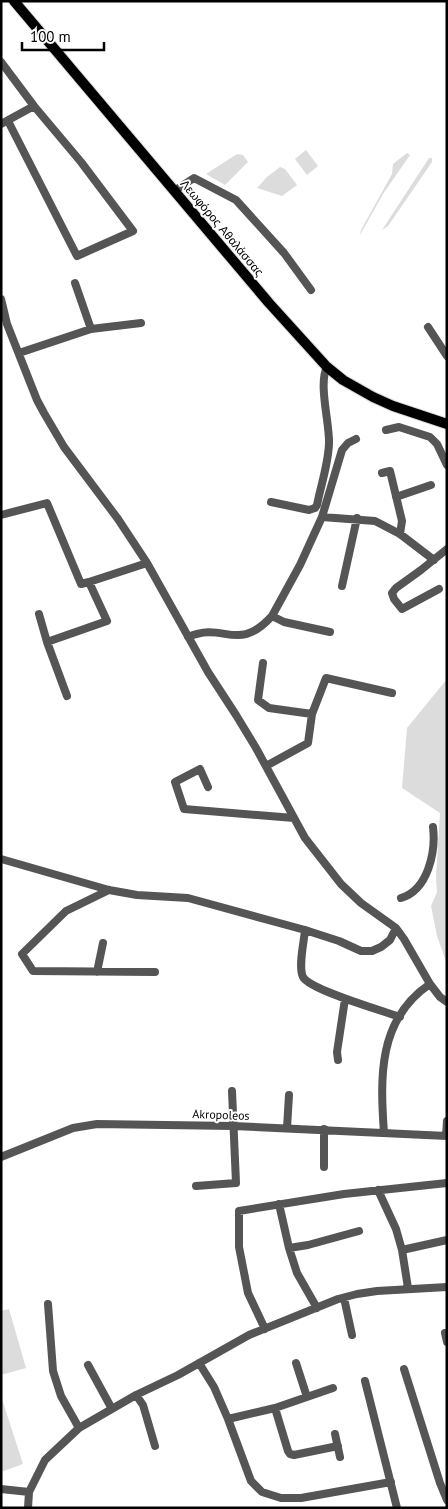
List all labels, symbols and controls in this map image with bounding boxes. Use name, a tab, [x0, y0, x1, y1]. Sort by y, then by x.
scale bar	[22, 20, 105, 52]
text: 100 m	[30, 27, 71, 46]
street label: Λεωφόρος Αθαλάσσας	[178, 176, 267, 279]
street label: Akropoleos	[192, 1106, 250, 1123]

